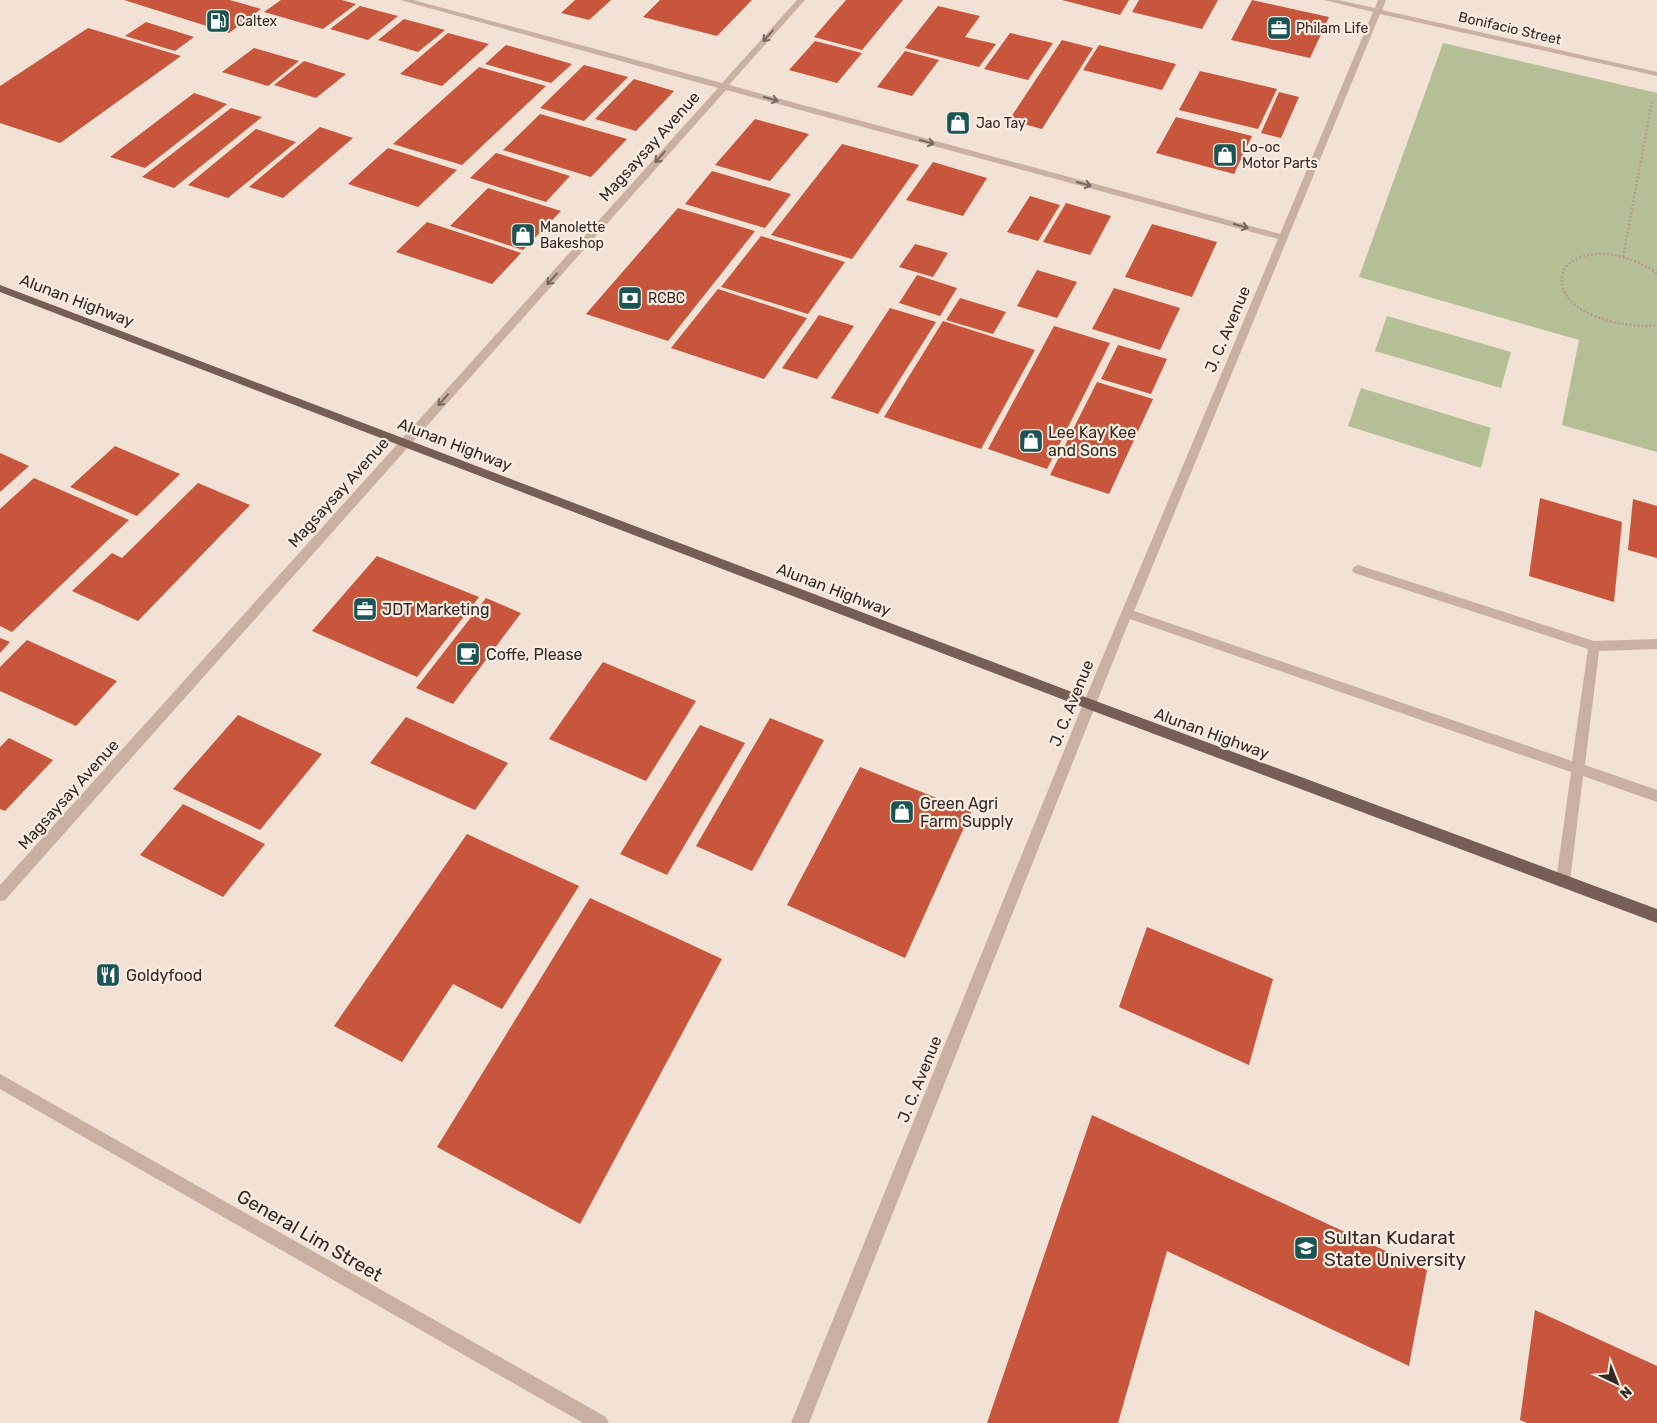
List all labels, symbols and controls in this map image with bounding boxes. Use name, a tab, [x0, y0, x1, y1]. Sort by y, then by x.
fuel station icon: Caltex	[205, 8, 231, 34]
street label: Bonifacio Street	[1457, 8, 1564, 49]
place label: Caltex	[236, 13, 278, 30]
office icon: Philam Life	[1266, 15, 1292, 41]
place label: Philam Life	[1296, 20, 1368, 37]
one-way arrow	[763, 30, 774, 43]
street label: Magsaysay Avenue	[595, 87, 704, 205]
one-way arrow	[762, 95, 778, 104]
shop icon: Jao Tay	[945, 110, 971, 136]
place label: Jao Tay	[976, 115, 1026, 132]
one-way arrow	[919, 137, 935, 147]
place label: Lo-oc Motor Parts	[1242, 139, 1318, 172]
shop icon: Lo-oc Motor Parts	[1212, 142, 1238, 168]
one-way arrow	[654, 151, 666, 164]
one-way arrow	[1076, 180, 1092, 189]
place label: Manolette Bakeshop	[540, 219, 606, 252]
shop icon: Manolette Bakeshop	[510, 222, 536, 248]
one-way arrow	[1233, 222, 1249, 231]
street label: Alunan Highway	[17, 270, 137, 331]
one-way arrow	[546, 272, 558, 285]
street label: J. C. Avenue	[1201, 283, 1254, 375]
bank icon: RCBC	[617, 285, 643, 311]
place label: RCBC	[648, 290, 685, 307]
one-way arrow	[438, 393, 449, 406]
street label: Alunan Highway	[395, 414, 515, 475]
place label: Lee Kay Kee and Sons	[1048, 423, 1136, 460]
shop icon: Lee Kay Kee and Sons	[1018, 428, 1044, 454]
street label: Magsaysay Avenue	[284, 433, 393, 551]
street label: Alunan Highway	[774, 559, 894, 620]
office icon: JDT Marketing	[352, 596, 378, 622]
place label: JDT Marketing	[382, 600, 489, 619]
cafe icon: Coffe, Please	[455, 641, 481, 667]
place label: Coffe, Please	[486, 645, 583, 664]
street label: J. C. Avenue	[1045, 657, 1097, 749]
street label: Alunan Highway	[1152, 704, 1272, 763]
street label: Magsaysay Avenue	[14, 735, 123, 853]
place label: Green Agri Farm Supply	[920, 794, 1013, 831]
shop icon: Green Agri Farm Supply	[889, 799, 915, 825]
restaurant icon: Goldyfood	[95, 962, 121, 988]
place label: Goldyfood	[126, 966, 202, 985]
street label: J. C. Avenue	[893, 1033, 945, 1125]
street label: General Lim Street	[233, 1184, 387, 1287]
place label: Sultan Kudarat State University	[1324, 1226, 1466, 1271]
school or university icon: Sultan Kudarat State University	[1293, 1235, 1319, 1261]
north arrow	[1592, 1358, 1642, 1408]
text: N	[1616, 1382, 1635, 1402]

